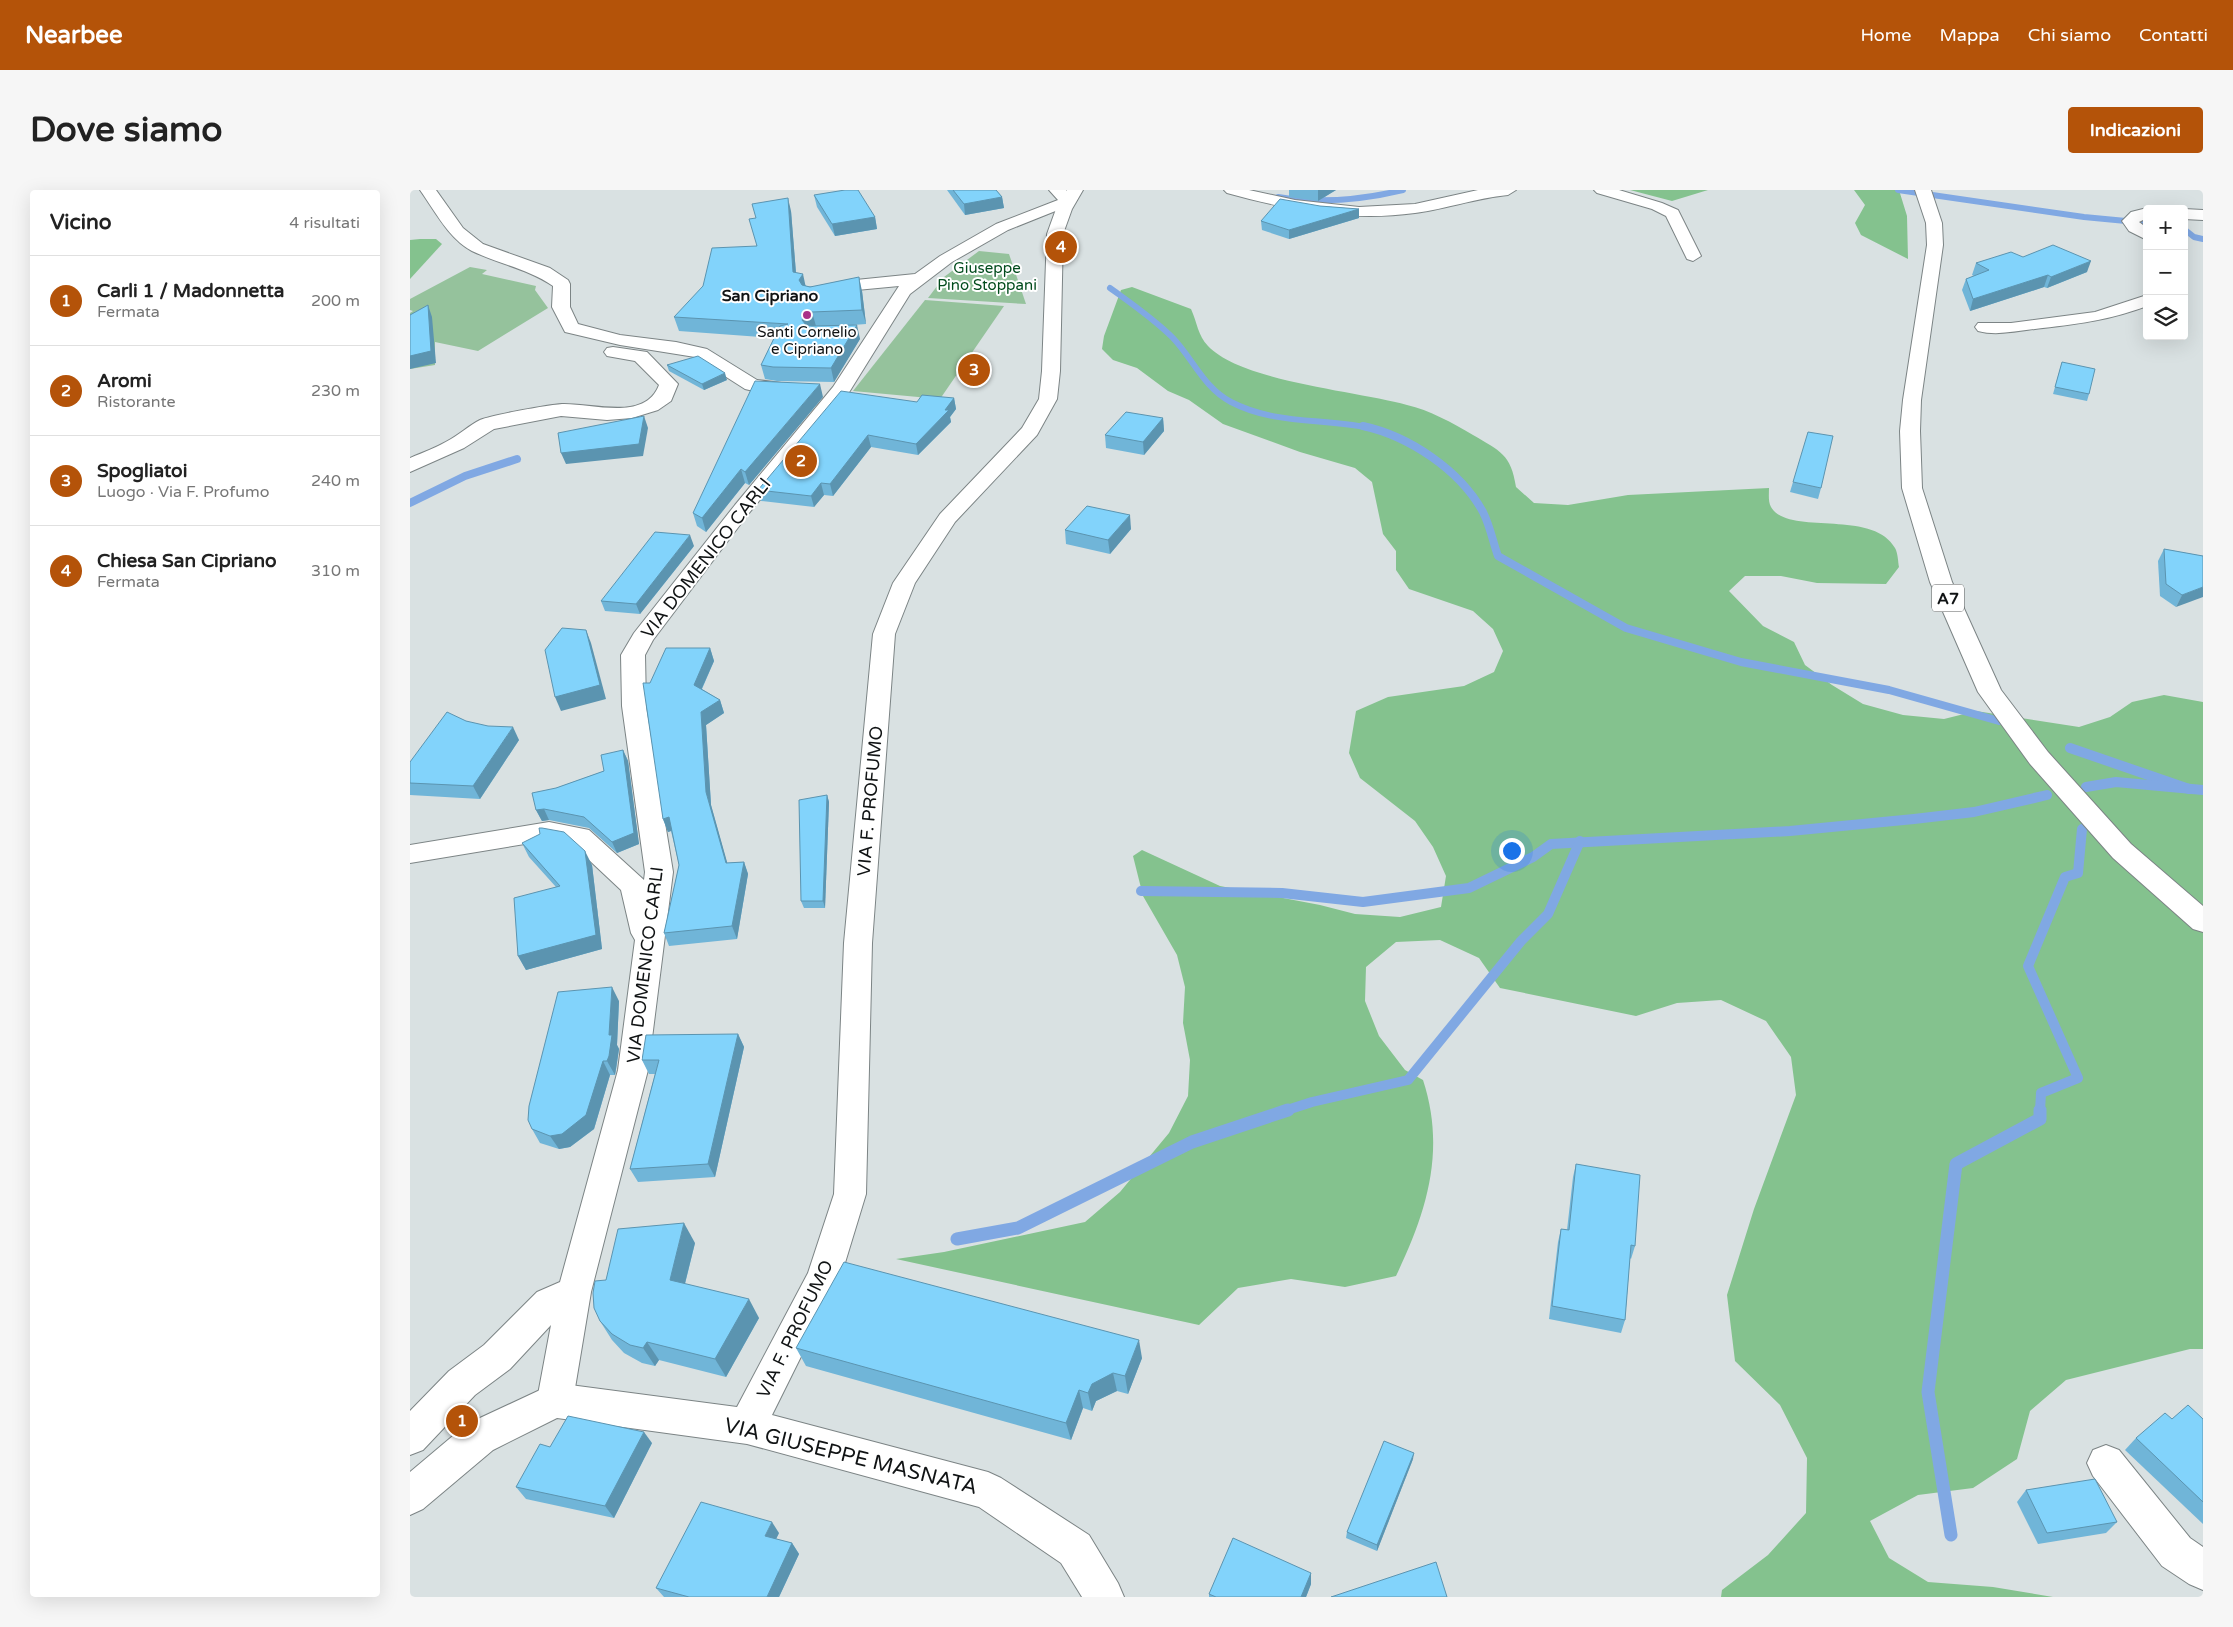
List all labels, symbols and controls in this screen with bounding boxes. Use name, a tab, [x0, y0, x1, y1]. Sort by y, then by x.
text: Nearbee	[25, 21, 123, 50]
text: Home	[1860, 24, 1911, 46]
text: Mappa	[1939, 24, 2000, 46]
text: Chi siamo	[2028, 24, 2111, 46]
text: Contatti	[2139, 24, 2208, 46]
button: Indicazioni	[2068, 107, 2203, 153]
text: Dove siamo	[30, 109, 222, 151]
map controls	[2143, 205, 2188, 340]
button: +	[2143, 205, 2188, 250]
text: Vicino	[50, 210, 112, 235]
text: 4 risultati	[289, 213, 360, 233]
pin: 4	[1045, 228, 1077, 266]
button: −	[2143, 250, 2188, 295]
park label: Giuseppe Pino Stoppani	[937, 259, 1037, 294]
text: Carli 1 / Madonnetta	[97, 280, 284, 302]
district label: San Cipriano	[722, 286, 819, 306]
text: 1	[61, 291, 71, 311]
text: 200 m	[311, 291, 360, 311]
button: layers	[2143, 295, 2188, 340]
text: Fermata	[97, 302, 160, 322]
marker: Santi Cornelio e Cipriano	[801, 309, 813, 321]
place label: Santi Cornelio e Cipriano	[757, 323, 857, 358]
pin: 3	[958, 351, 990, 389]
text: Aromi	[97, 370, 152, 392]
text: 2	[61, 381, 71, 401]
text: 230 m	[311, 381, 360, 401]
text: Ristorante	[97, 392, 175, 412]
pin: 2	[785, 442, 817, 480]
text: Spogliatoi	[97, 460, 187, 482]
text: 3	[61, 471, 71, 491]
text: 240 m	[311, 471, 360, 491]
street label: VIA DOMENICO CARLI	[636, 473, 776, 643]
text: Luogo · Via F. Profumo	[97, 482, 269, 502]
text: Chiesa San Cipriano	[97, 550, 277, 572]
text: 4	[61, 561, 71, 581]
text: 310 m	[311, 561, 360, 581]
text: Fermata	[97, 572, 160, 592]
road number: A7	[1932, 584, 1964, 612]
street label: VIA F. PROFUMO	[852, 725, 888, 877]
your location	[1499, 838, 1525, 864]
street label: VIA DOMENICO CARLI	[622, 865, 668, 1065]
street label: VIA F. PROFUMO	[752, 1256, 838, 1402]
pin: 1	[446, 1402, 478, 1440]
street label: VIA GIUSEPPE MASNATA	[722, 1413, 980, 1500]

